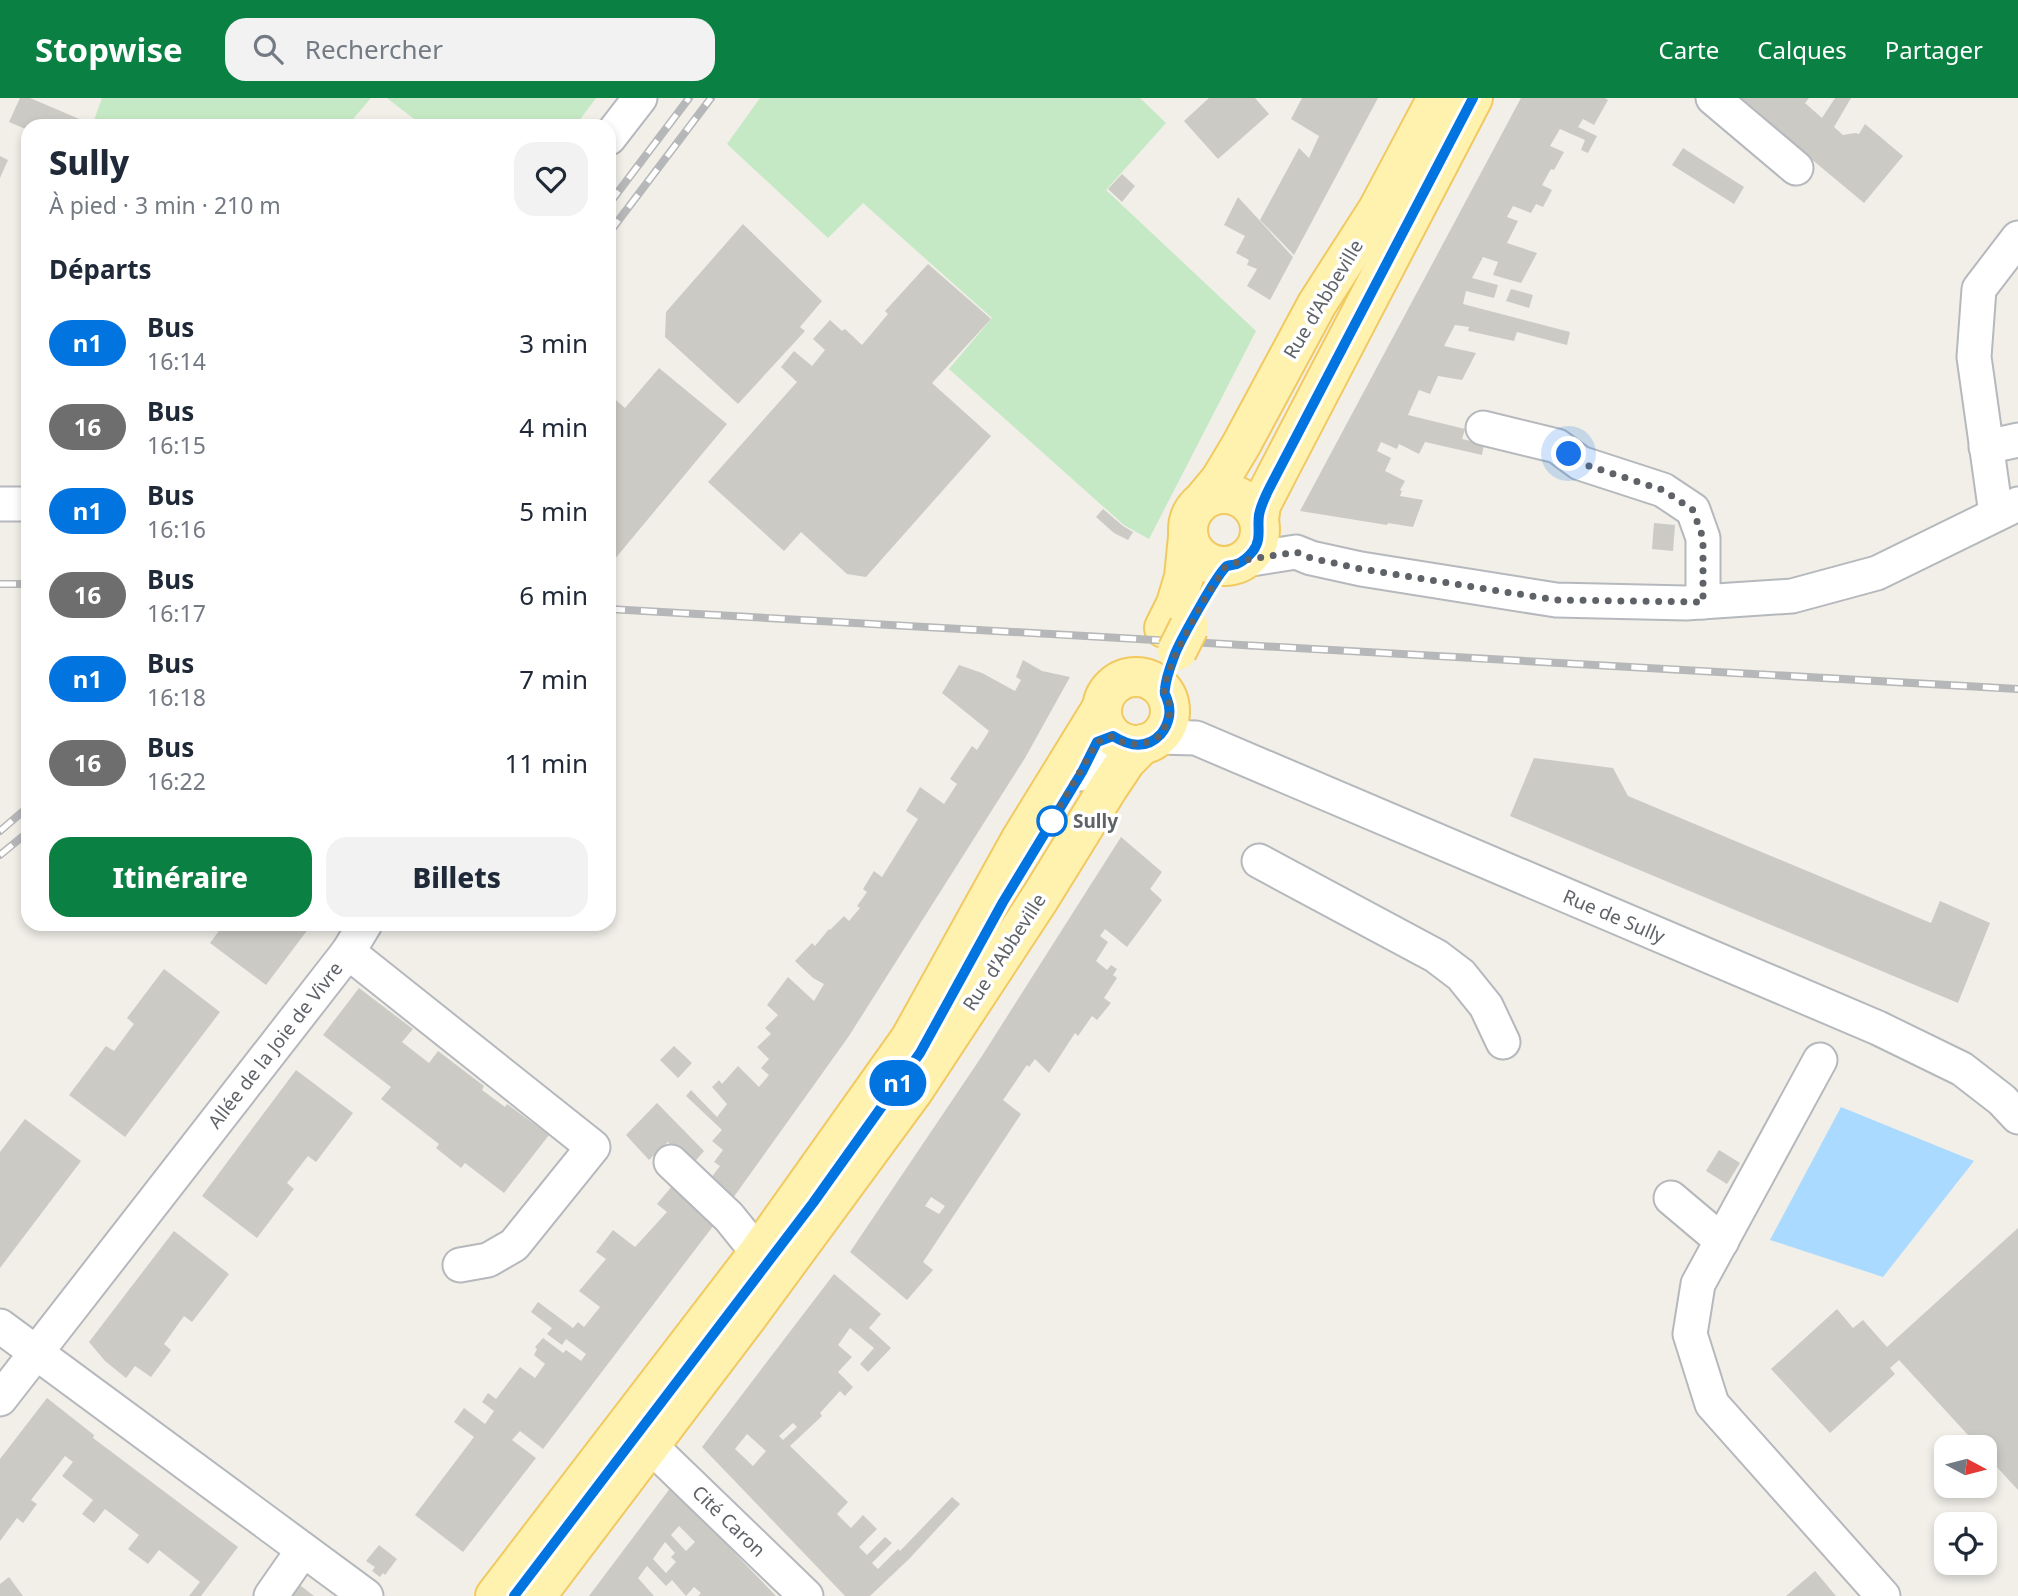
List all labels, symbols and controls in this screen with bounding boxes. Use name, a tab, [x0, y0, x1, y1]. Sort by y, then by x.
search box	[225, 18, 715, 81]
text: Stopwise	[35, 27, 183, 72]
icon: search	[249, 30, 287, 68]
text: Rechercher	[305, 31, 443, 67]
text: Carte	[1659, 33, 1719, 66]
text: Calques	[1757, 33, 1847, 66]
text: Partager	[1885, 33, 1983, 66]
text: Sully	[49, 140, 129, 185]
button: heart	[514, 142, 588, 216]
text: À pied · 3 min · 210 m	[49, 189, 281, 221]
street label: Rue d'Abbeville	[1277, 235, 1369, 363]
text: Départs	[49, 251, 152, 287]
text: Bus	[147, 309, 194, 345]
text: 3 min	[519, 325, 588, 361]
text: n1	[73, 326, 102, 359]
text: 16:14	[147, 345, 206, 377]
text: Bus	[147, 393, 194, 429]
text: 4 min	[519, 409, 588, 445]
text: 16	[74, 410, 101, 443]
text: 16:15	[147, 429, 206, 461]
your location	[1551, 436, 1586, 471]
text: Bus	[147, 477, 194, 513]
text: 5 min	[519, 493, 588, 529]
text: n1	[73, 494, 102, 527]
text: 16:16	[147, 513, 206, 545]
text: Bus	[147, 561, 194, 597]
text: 6 min	[519, 577, 588, 613]
text: 16	[74, 578, 101, 611]
text: 16:17	[147, 597, 206, 629]
text: Bus	[147, 645, 194, 681]
text: 7 min	[519, 661, 588, 697]
text: n1	[73, 662, 102, 695]
text: 16:18	[147, 681, 206, 713]
text: Bus	[147, 729, 194, 765]
text: 11 min	[504, 745, 588, 781]
text: 16	[74, 746, 101, 779]
text: 16:22	[147, 765, 206, 797]
marker: Sully	[1037, 806, 1067, 836]
place label: Sully	[1073, 808, 1118, 834]
button: Itinéraire	[49, 837, 312, 917]
button: Billets	[326, 837, 588, 917]
street label: Rue de Sully	[1559, 883, 1669, 949]
street label: Rue d'Abbeville	[956, 888, 1052, 1016]
street label: Allée de la Joie de Vivre	[202, 956, 348, 1134]
line badge: n1	[866, 1060, 930, 1106]
text: n1	[883, 1066, 913, 1099]
north arrow	[1934, 1435, 1997, 1498]
map controls	[1934, 1435, 1997, 1575]
street label: Cité Caron	[687, 1479, 771, 1563]
button: locate	[1934, 1512, 1997, 1575]

